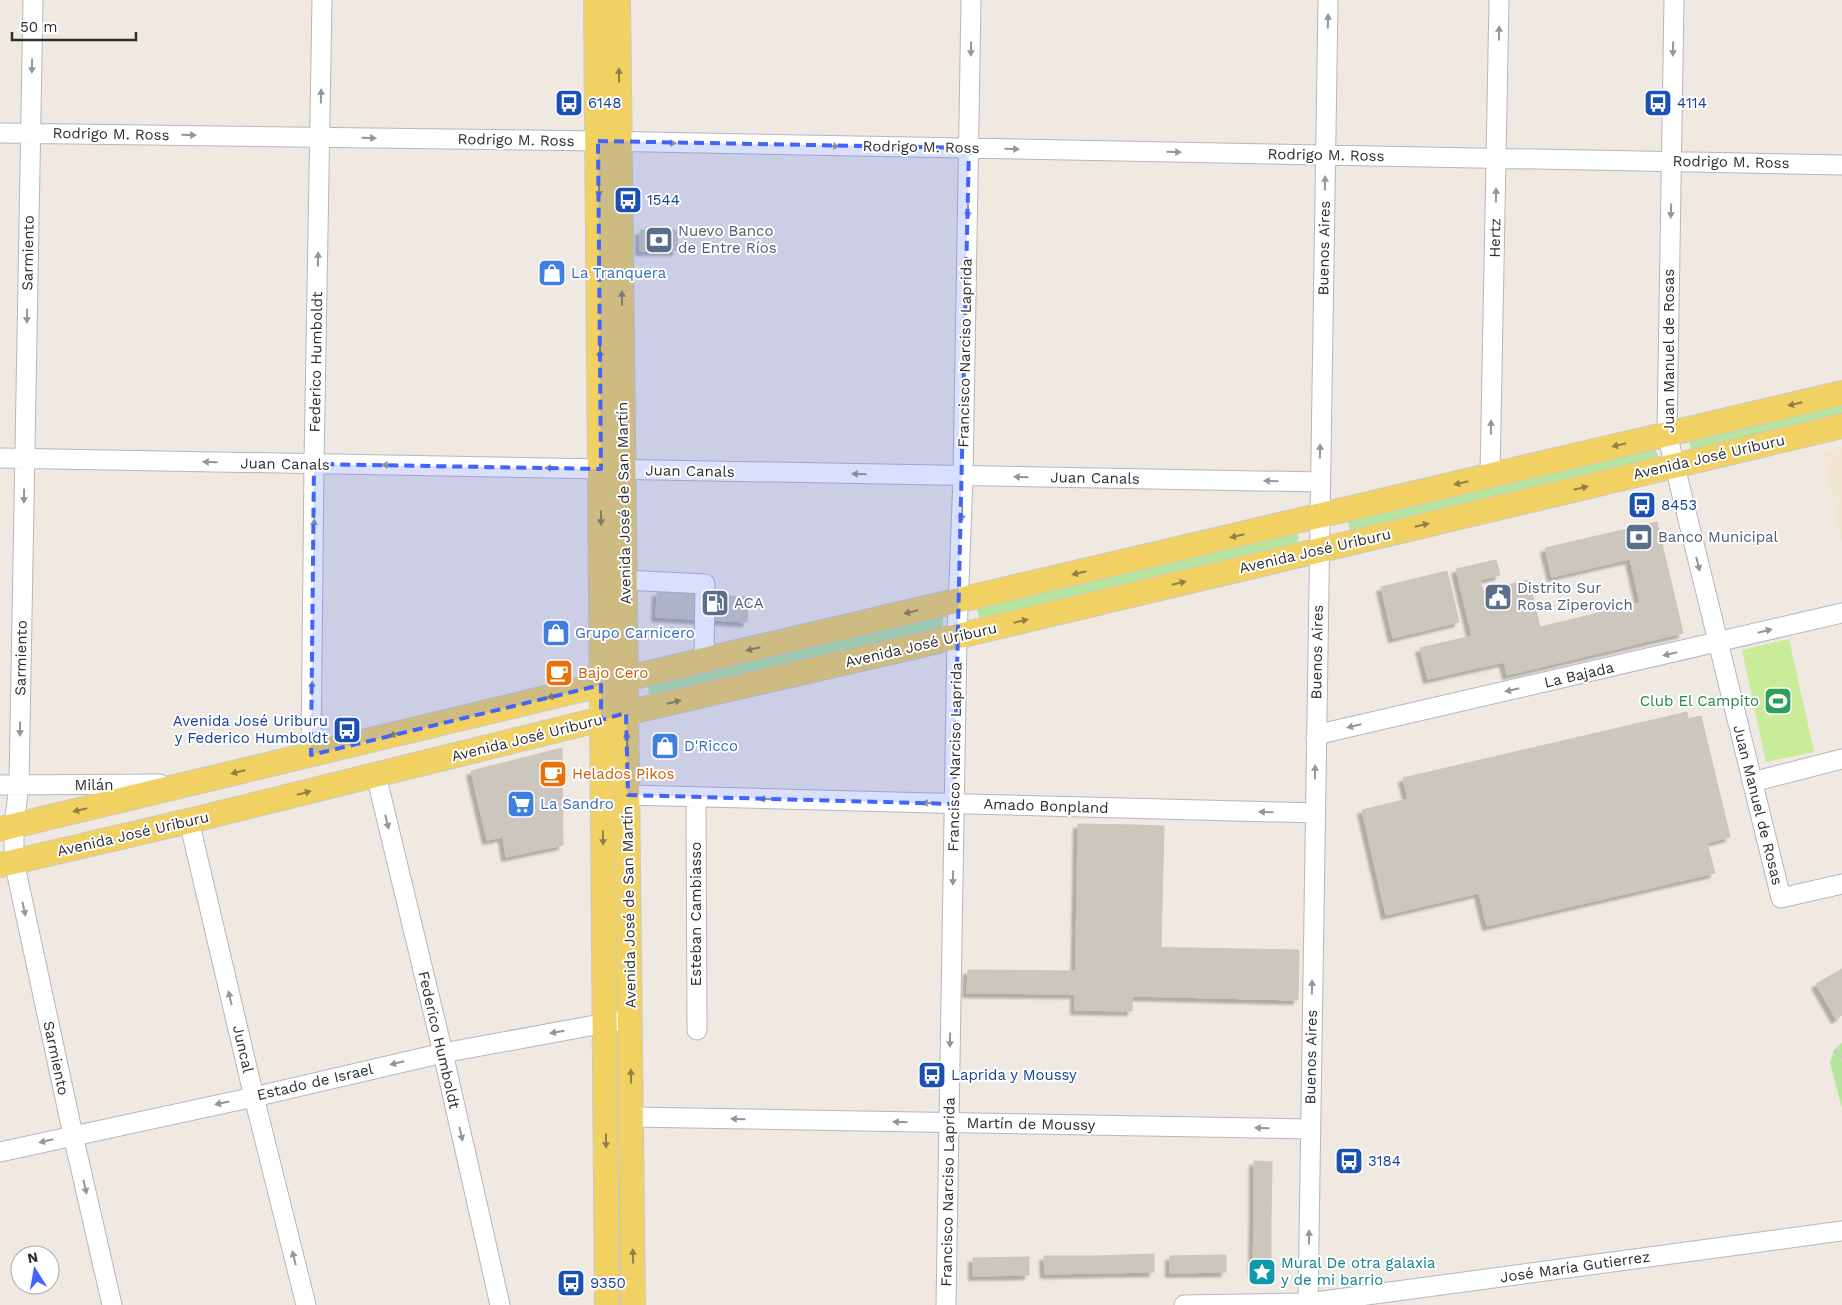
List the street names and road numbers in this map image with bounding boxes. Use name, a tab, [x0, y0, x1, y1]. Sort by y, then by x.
street label: Rodrigo M. Ross	[52, 124, 170, 144]
street label: Rodrigo M. Ross	[457, 130, 575, 150]
street label: Rodrigo M. Ross	[862, 137, 980, 157]
street label: Rodrigo M. Ross	[1267, 145, 1385, 165]
street label: Rodrigo M. Ross	[1672, 152, 1790, 172]
street label: Buenos Aires	[1314, 200, 1334, 296]
street label: Sarmiento	[18, 215, 38, 291]
street label: Hertz	[1486, 218, 1504, 258]
street label: Francisco Narciso Laprida	[954, 258, 976, 448]
street label: Juan Manuel de Rosas	[1660, 269, 1678, 433]
street label: Federico Humboldt	[306, 291, 326, 433]
street label: Avenida José de San Martín	[613, 402, 635, 604]
street label: Avenida José Uriburu	[1631, 431, 1787, 483]
street label: Juan Canals	[240, 454, 330, 474]
street label: Juan Canals	[645, 461, 735, 481]
street label: Juan Canals	[1050, 468, 1140, 488]
street label: Avenida José Uriburu	[1237, 525, 1393, 577]
street label: Buenos Aires	[1307, 604, 1327, 700]
street label: Avenida José Uriburu	[843, 619, 999, 671]
street label: Sarmiento	[11, 620, 31, 696]
street label: La Bajada	[1542, 658, 1616, 692]
street label: Francisco Narciso Laprida	[944, 662, 966, 852]
street label: Avenida José Uriburu	[450, 710, 604, 766]
street label: Juan Manuel de Rosas	[1729, 723, 1787, 887]
street label: Milán	[74, 776, 114, 794]
street label: Amado Bonpland	[983, 795, 1109, 817]
street label: Avenida José de San Martín	[618, 806, 640, 1008]
street label: Avenida José Uriburu	[55, 808, 211, 860]
street label: Esteban Cambiasso	[687, 842, 705, 986]
street label: Federico Humboldt	[414, 969, 464, 1111]
street label: Buenos Aires	[1301, 1009, 1321, 1105]
street label: Sarmiento	[39, 1019, 73, 1097]
street label: Juncal	[229, 1023, 257, 1075]
street label: Estado de Israel	[255, 1060, 375, 1104]
street label: Francisco Narciso Laprida	[937, 1097, 959, 1287]
street label: Martín de Moussy	[966, 1114, 1096, 1134]
street label: José María Gutierrez	[1499, 1248, 1651, 1286]

